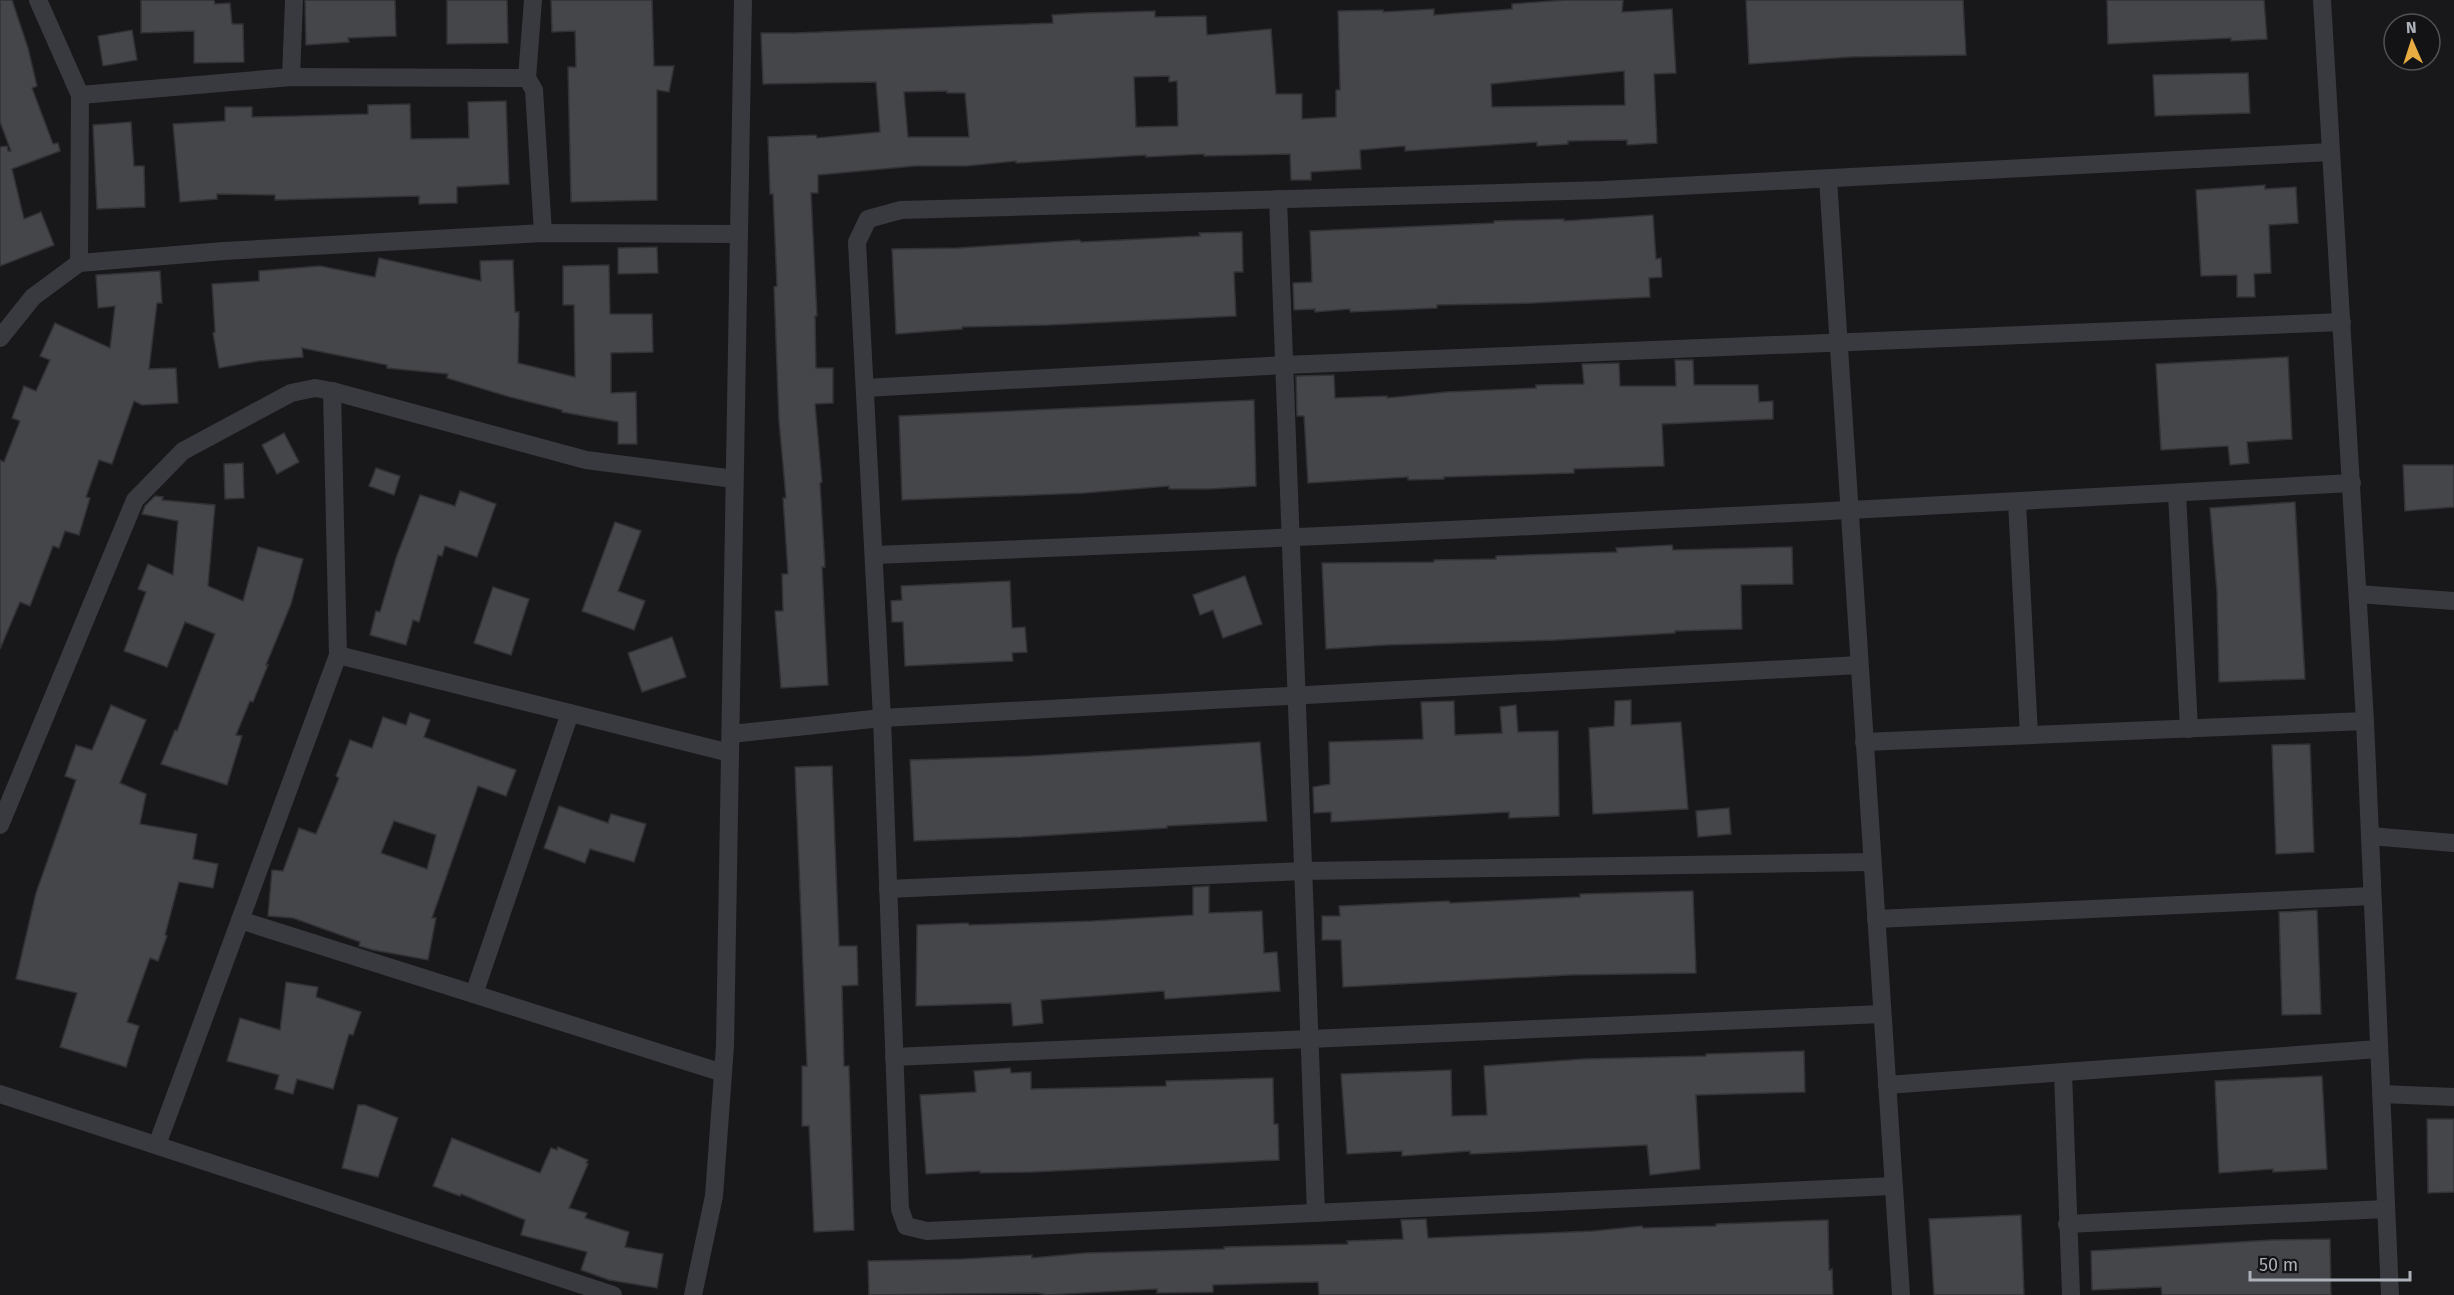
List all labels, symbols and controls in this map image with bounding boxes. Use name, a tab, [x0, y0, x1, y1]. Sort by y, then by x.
north arrow	[2382, 12, 2442, 72]
text: N	[2405, 18, 2417, 37]
scale bar	[2250, 1244, 2410, 1282]
text: 50 m	[2259, 1254, 2298, 1276]

